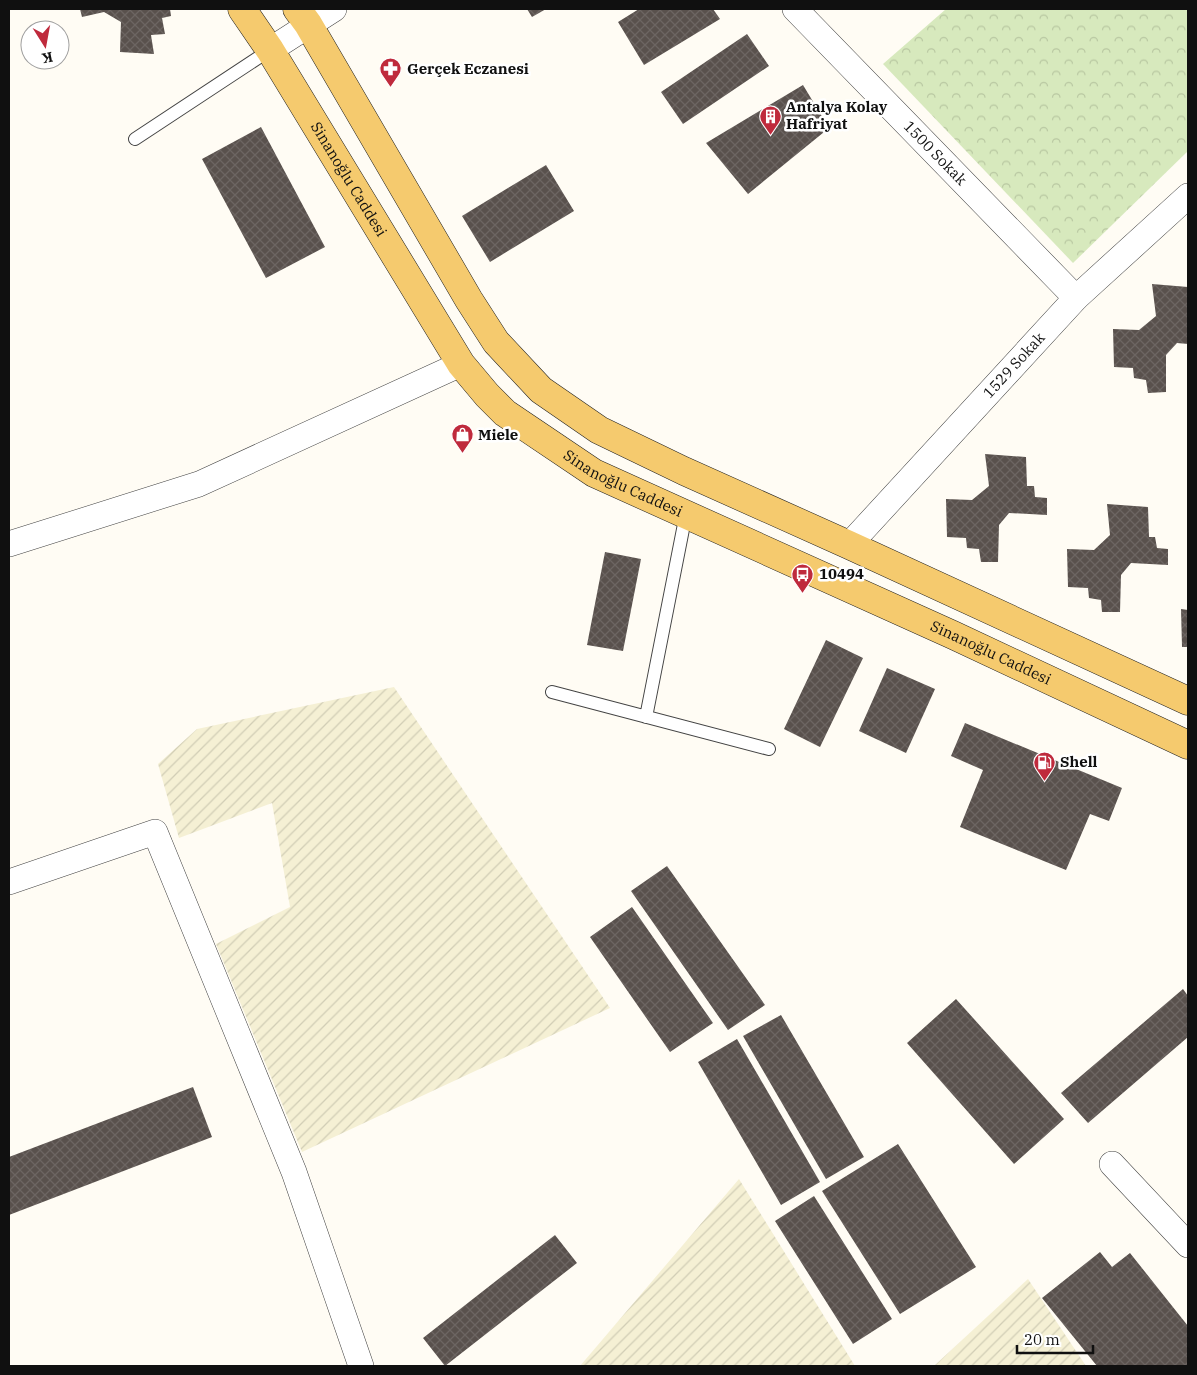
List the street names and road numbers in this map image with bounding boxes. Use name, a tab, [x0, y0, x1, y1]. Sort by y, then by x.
street label: 1500 Sokak	[900, 117, 971, 189]
street label: Si̇nanoğlu Caddesi	[307, 118, 391, 240]
street label: 1529 Sokak	[979, 328, 1049, 402]
street label: Si̇nanoğlu Caddesi	[560, 445, 686, 521]
street label: Si̇nanoğlu Caddesi	[928, 616, 1055, 689]

